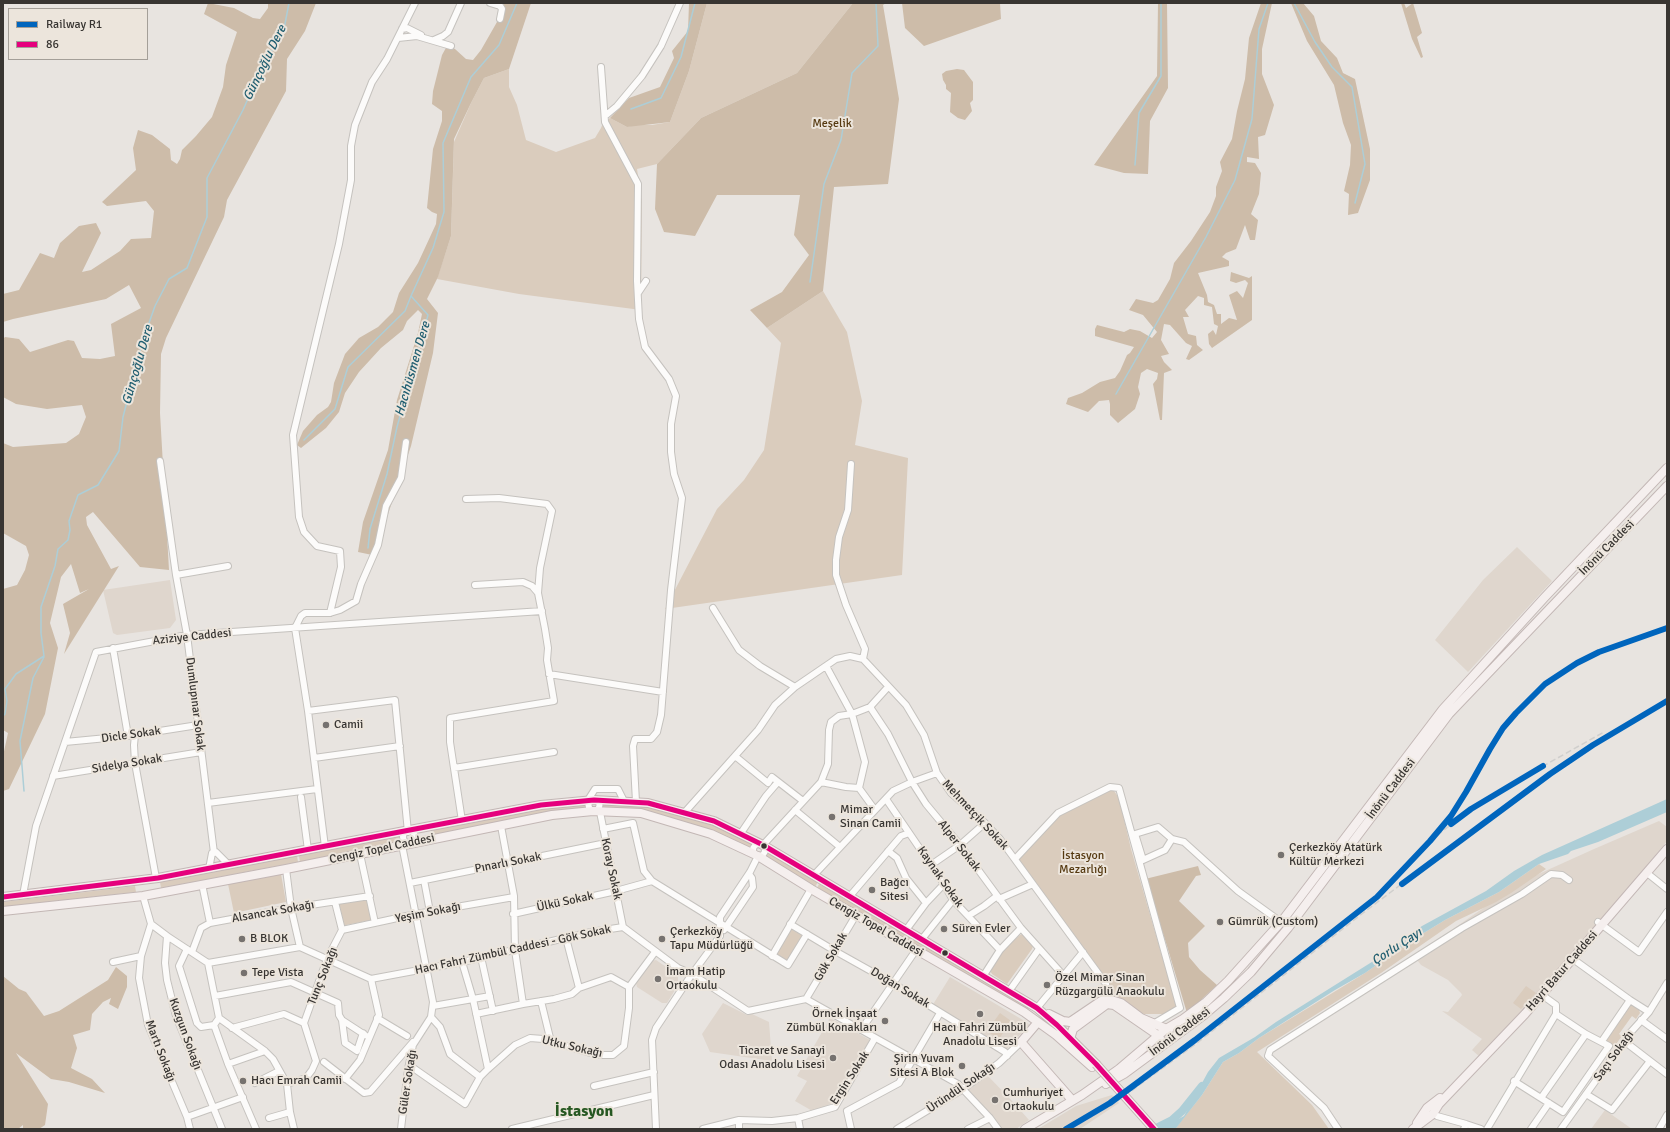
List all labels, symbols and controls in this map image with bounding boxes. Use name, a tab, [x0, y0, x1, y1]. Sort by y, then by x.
legend	[8, 8, 148, 60]
text: Railway R1	[46, 17, 102, 32]
water label: Günçoğlu Dere	[240, 23, 290, 103]
text: 86	[46, 37, 59, 52]
park label: Meşelik	[812, 117, 852, 131]
water label: Hacıhüsmen Dere	[392, 320, 434, 418]
water label: Günçoğlu Dere	[119, 324, 157, 406]
street label: İnönü Caddesi	[1576, 517, 1638, 579]
street label: Aziziye Caddesi	[152, 626, 232, 648]
street label: Dumlupınar Sokak	[182, 656, 208, 752]
place label: Camii	[334, 718, 363, 732]
marker: Camii	[321, 720, 331, 730]
street label: Dicle Sokak	[100, 724, 162, 746]
street label: Sidelya Sokak	[91, 751, 163, 777]
street label: İnönü Caddesi	[1363, 756, 1419, 822]
street label: Mehmetçik Sokak	[939, 777, 1011, 853]
place label: Mimar Sinan Camii	[840, 803, 901, 831]
marker: Mimar Sinan Camii	[827, 812, 837, 822]
street label: Alper Sokak	[934, 817, 984, 875]
street label: Cengiz Topel Caddesi	[328, 831, 436, 867]
street label: Koray Sokak	[597, 837, 625, 901]
unlabelled marker	[759, 841, 769, 851]
place label: Çerkezköy Atatürk Kültür Merkezi	[1289, 841, 1382, 869]
street label: Kaynak Sokak	[914, 844, 966, 910]
street label: Pınarlı Sokak	[474, 849, 542, 877]
park label: İstasyon Mezarlığı	[1059, 849, 1107, 877]
marker: Çerkezköy Atatürk Kültür Merkezi	[1276, 850, 1286, 860]
place label: Bağcı Sitesi	[880, 876, 909, 904]
marker: Bağcı Sitesi	[867, 885, 877, 895]
street label: Ülkü Sokak	[535, 889, 595, 915]
street label: Cengiz Topel Caddesi	[826, 894, 926, 960]
street label: Alsancak Sokağı	[231, 898, 315, 926]
street label: Yeşim Sokağı	[394, 900, 462, 926]
place label: Gümrük (Custom)	[1228, 915, 1318, 929]
marker: Gümrük (Custom)	[1215, 917, 1225, 927]
street label: Hacı Fahri Zümbül Caddesi - Gök Sokak	[414, 922, 612, 978]
place label: Süren Evler	[952, 922, 1011, 936]
marker: Süren Evler	[939, 924, 949, 934]
place label: Çerkezköy Tapu Müdürlüğü	[670, 925, 753, 953]
water label: Çorlu Çayı	[1369, 925, 1425, 969]
street label: Hayri Batur Caddesi	[1523, 928, 1601, 1014]
street label: Gök Sokak	[811, 930, 851, 984]
place label: B BLOK	[250, 932, 288, 946]
marker: B BLOK	[237, 934, 247, 944]
marker: Çerkezköy Tapu Müdürlüğü	[657, 934, 667, 944]
street label: Tunç Sokağı	[305, 945, 341, 1007]
unlabelled marker	[940, 948, 950, 958]
place label: İmam Hatip Ortaokulu	[666, 965, 725, 993]
street label: Doğan Sokak	[868, 965, 932, 1011]
place label: Tepe Vista	[252, 966, 304, 980]
marker: Tepe Vista	[239, 968, 249, 978]
place label: Özel Mimar Sinan Rüzgargülü Anaokulu	[1055, 971, 1165, 999]
marker: İmam Hatip Ortaokulu	[653, 974, 663, 984]
marker: Özel Mimar Sinan Rüzgargülü Anaokulu	[1042, 980, 1052, 990]
street label: Kuzgun Sokağı	[165, 996, 205, 1072]
street label: İnönü Caddesi	[1147, 1004, 1213, 1060]
place label: Örnek İnşaat Zümbül Konakları	[786, 1007, 877, 1035]
marker: Hacı Fahri Zümbül Anadolu Lisesi	[975, 1009, 985, 1019]
marker: Örnek İnşaat Zümbül Konakları	[880, 1016, 890, 1026]
street label: Martı Sokağı	[142, 1018, 178, 1084]
place label: Hacı Fahri Zümbül Anadolu Lisesi	[933, 1021, 1027, 1049]
street label: Saçı Sokağı	[1591, 1028, 1637, 1084]
street label: Utku Sokağı	[540, 1033, 604, 1061]
place label: Ticaret ve Sanayi Odası Anadolu Lisesi	[719, 1044, 825, 1072]
street label: Güler Sokağı	[396, 1049, 420, 1115]
street label: Ergin Sokak	[827, 1049, 873, 1107]
place label: Şirin Yuvam Sitesi A Blok	[890, 1052, 954, 1080]
marker: Ticaret ve Sanayi Odası Anadolu Lisesi	[828, 1053, 838, 1063]
street label: Üründül Sokağı	[924, 1060, 998, 1116]
marker: Şirin Yuvam Sitesi A Blok	[957, 1061, 967, 1071]
place label: Hacı Emrah Camii	[251, 1074, 342, 1088]
marker: Hacı Emrah Camii	[238, 1076, 248, 1086]
place label: Cumhuriyet Ortaokulu	[1003, 1086, 1063, 1114]
marker: Cumhuriyet Ortaokulu	[990, 1095, 1000, 1105]
district label: İstasyon	[555, 1102, 613, 1122]

